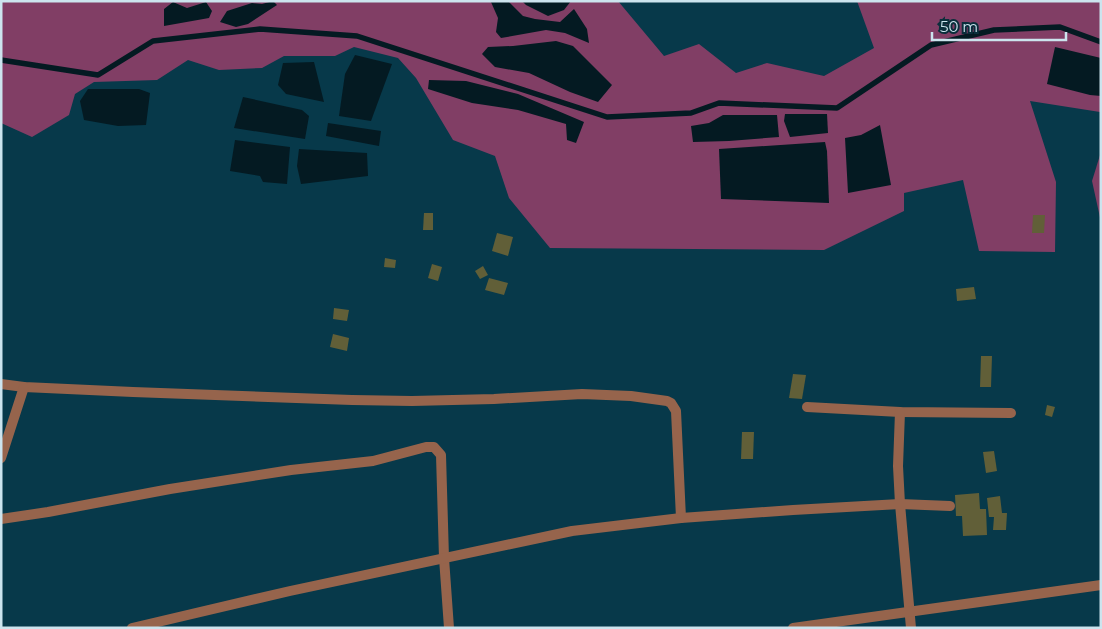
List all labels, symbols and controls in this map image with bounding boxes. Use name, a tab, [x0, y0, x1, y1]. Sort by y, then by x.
scale bar	[932, 10, 1066, 42]
text: 50 m	[940, 17, 978, 36]

